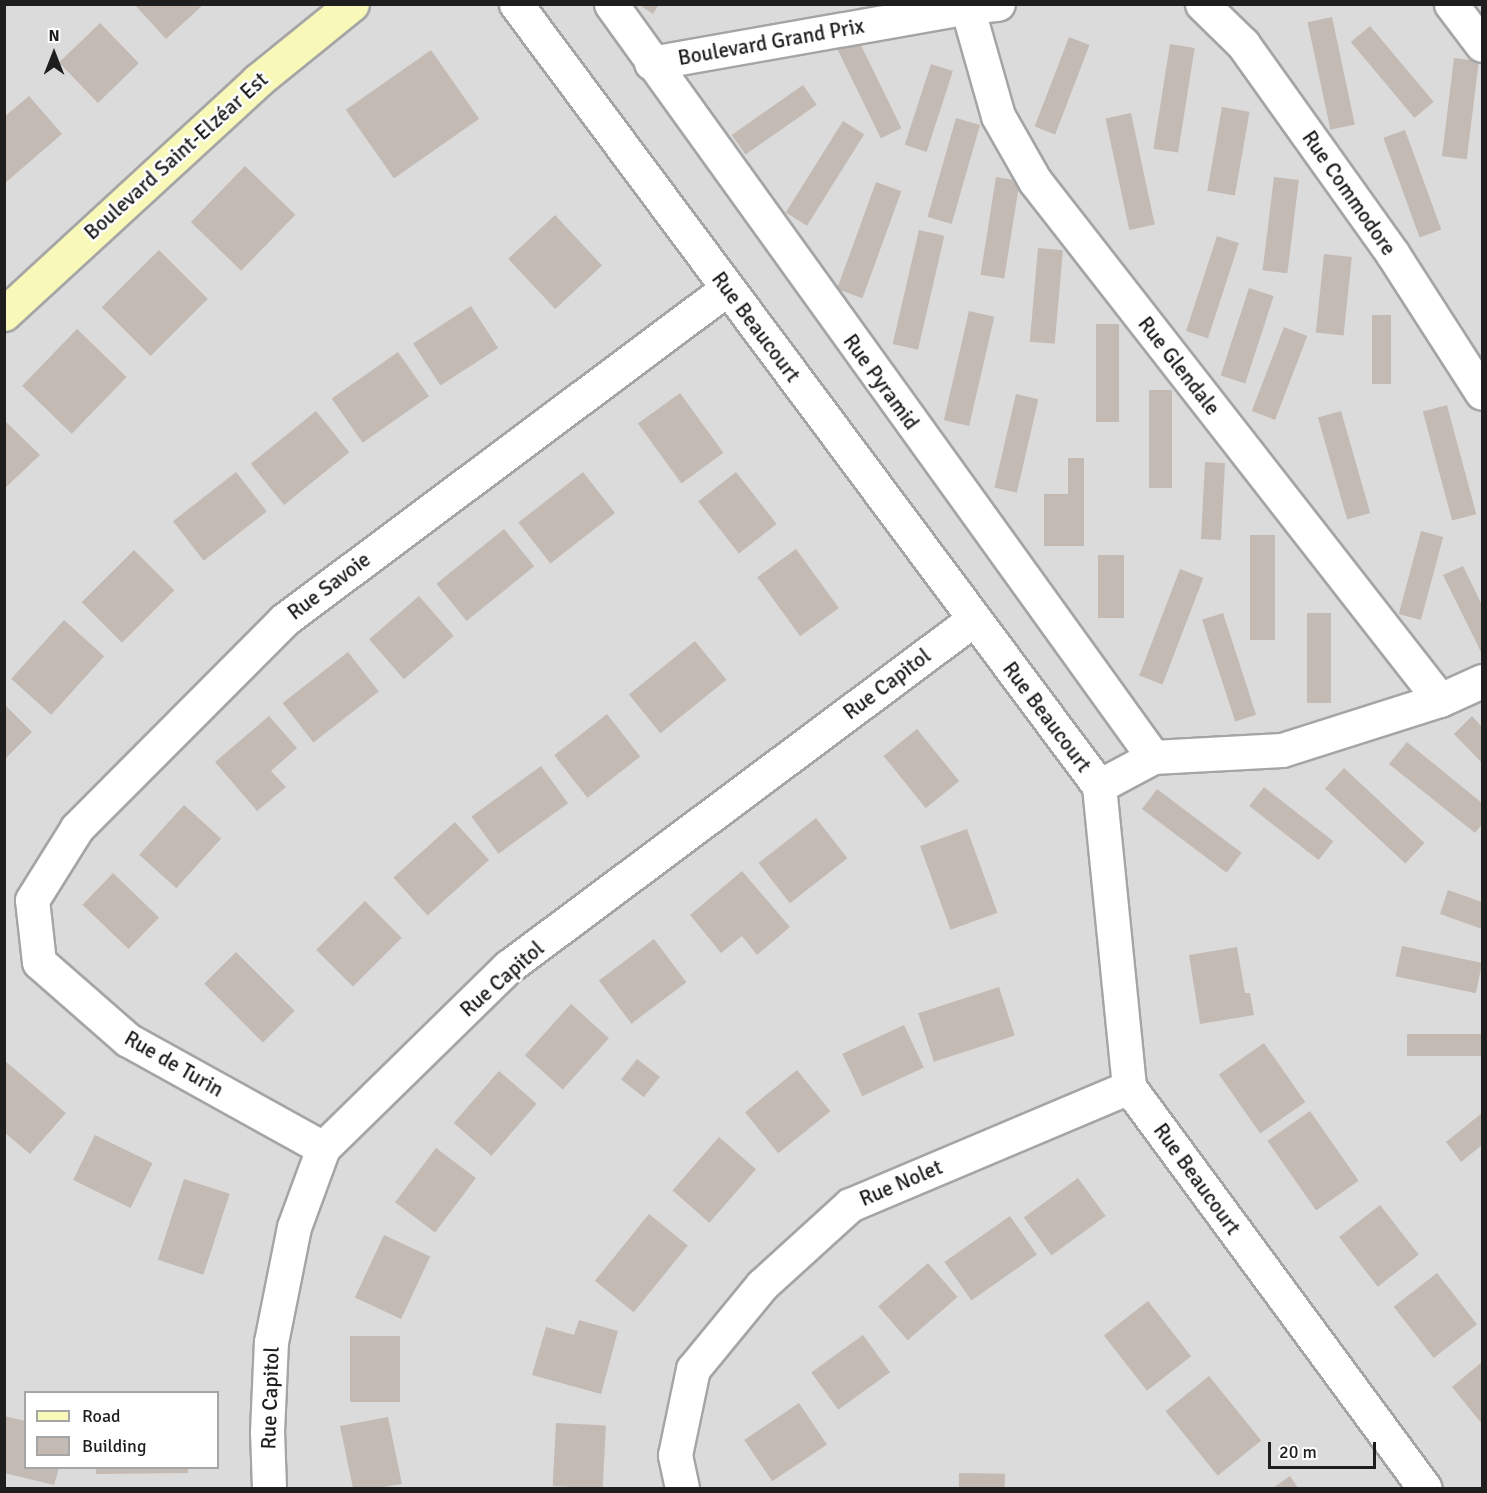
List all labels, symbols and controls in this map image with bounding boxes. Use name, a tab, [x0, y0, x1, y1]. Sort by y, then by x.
street label: Boulevard Grand Prix	[676, 13, 866, 71]
north arrow	[24, 24, 84, 84]
text: N	[48, 26, 60, 46]
street label: Boulevard Saint-Elzéar Est	[79, 67, 273, 245]
street label: Rue Commodore	[1297, 126, 1401, 260]
street label: Rue Beaucourt	[706, 267, 806, 387]
street label: Rue Glendale	[1133, 312, 1225, 420]
street label: Rue Pyramid	[838, 329, 924, 435]
street label: Rue Savoie	[283, 547, 375, 625]
street label: Rue Capitol	[838, 643, 936, 725]
street label: Rue Beaucourt	[997, 657, 1097, 777]
street label: Rue Capitol	[455, 936, 549, 1022]
street label: Rue de Turin	[120, 1026, 228, 1102]
street label: Rue Beaucourt	[1148, 1118, 1246, 1240]
street label: Rue Nolet	[856, 1154, 946, 1212]
street label: Rue Capitol	[256, 1346, 284, 1450]
legend	[24, 1391, 219, 1469]
text: Road	[82, 1405, 121, 1427]
scale bar	[1271, 1430, 1379, 1468]
text: Building	[82, 1435, 146, 1457]
text: 20 m	[1279, 1441, 1317, 1463]

